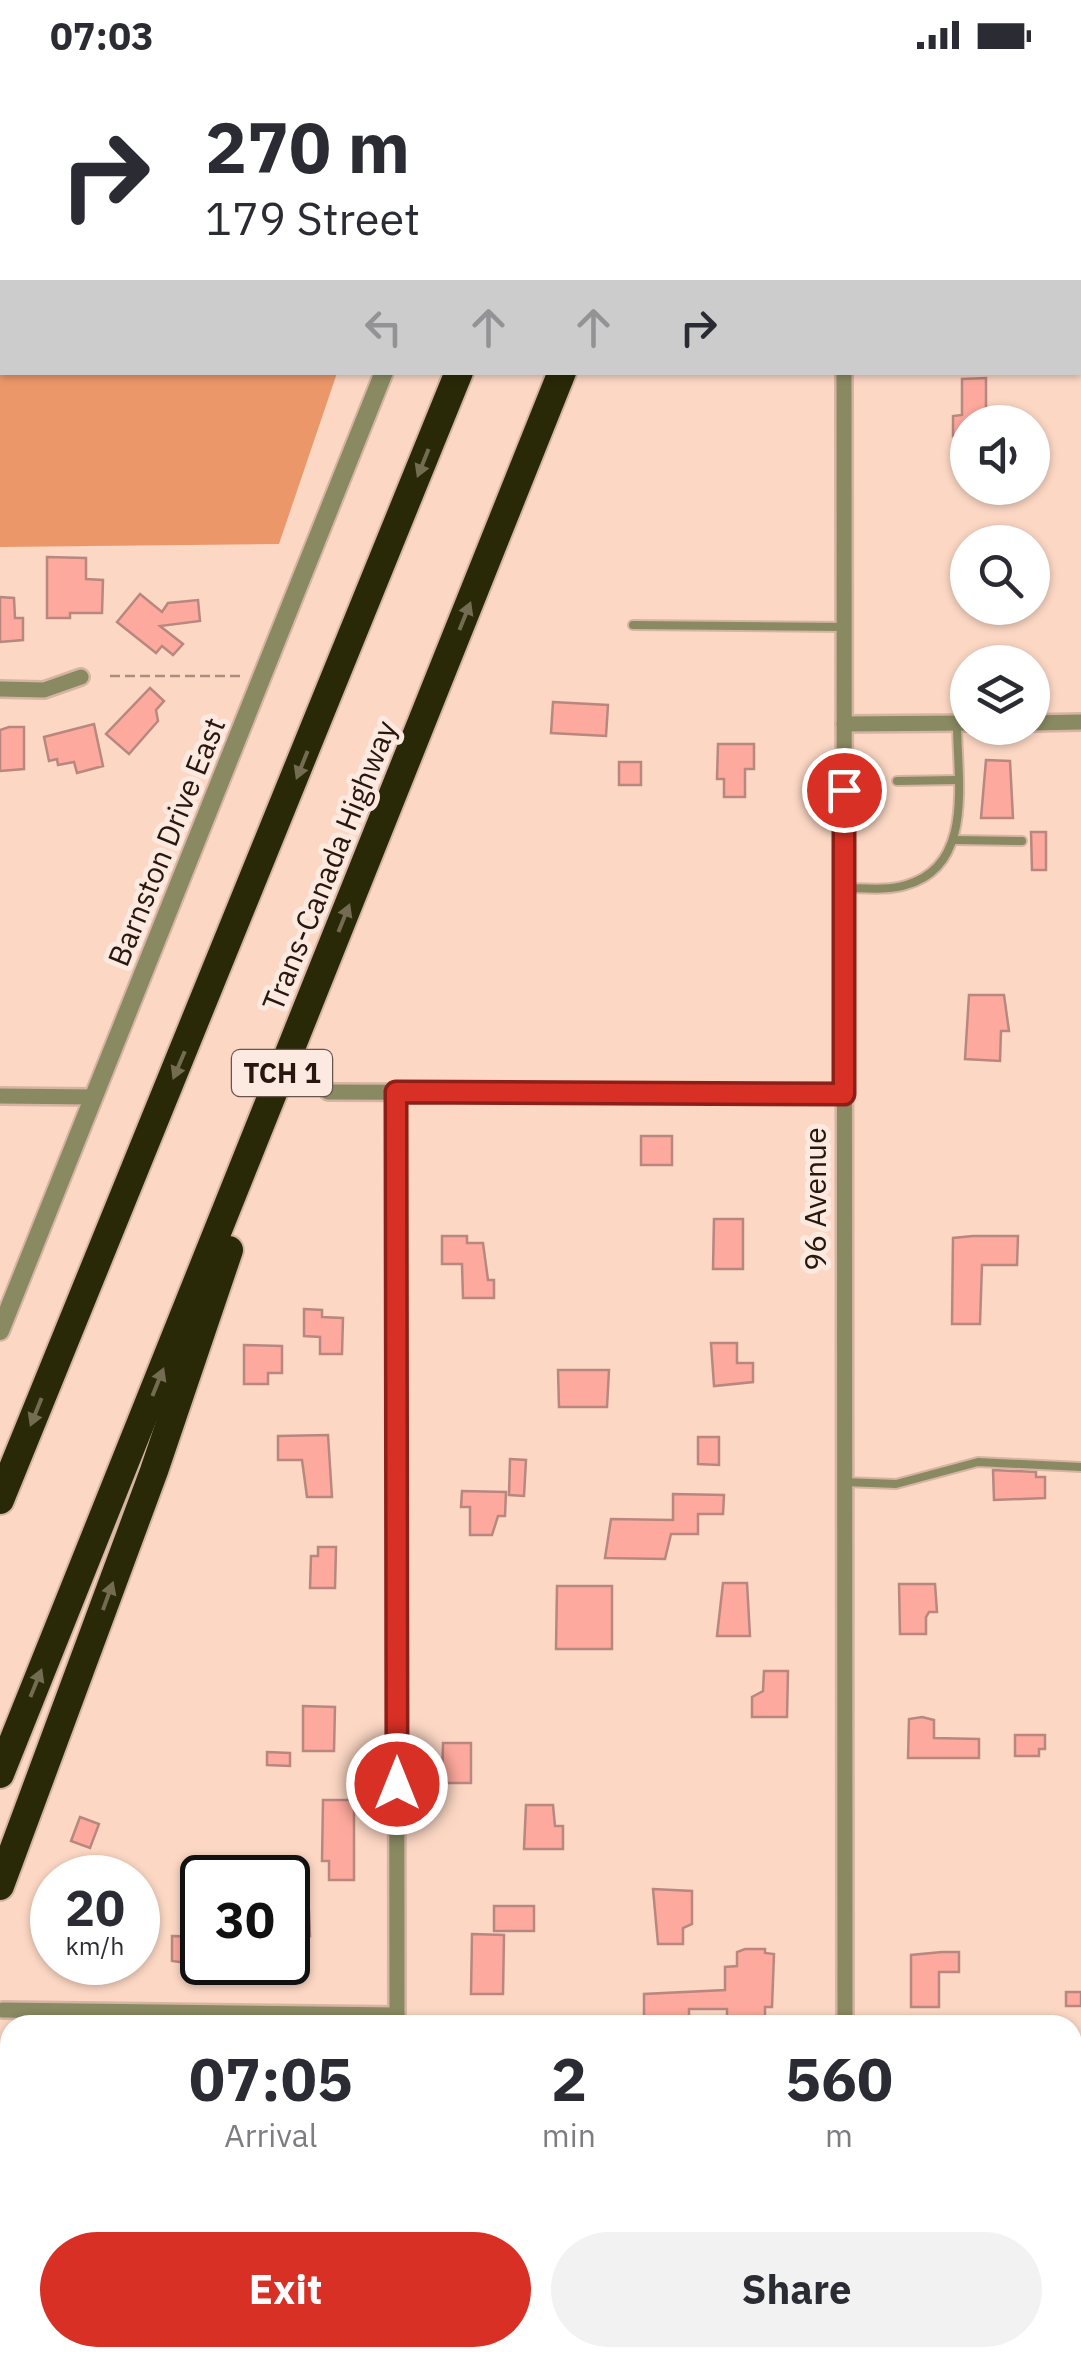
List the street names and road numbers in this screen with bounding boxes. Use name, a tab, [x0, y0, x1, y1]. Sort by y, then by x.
street label: Barnston Drive East	[98, 711, 233, 971]
street label: Trans-Canada Highway	[253, 715, 405, 1016]
road number: TCH 1	[232, 1050, 332, 1096]
street label: 96 Avenue	[795, 1127, 834, 1271]

